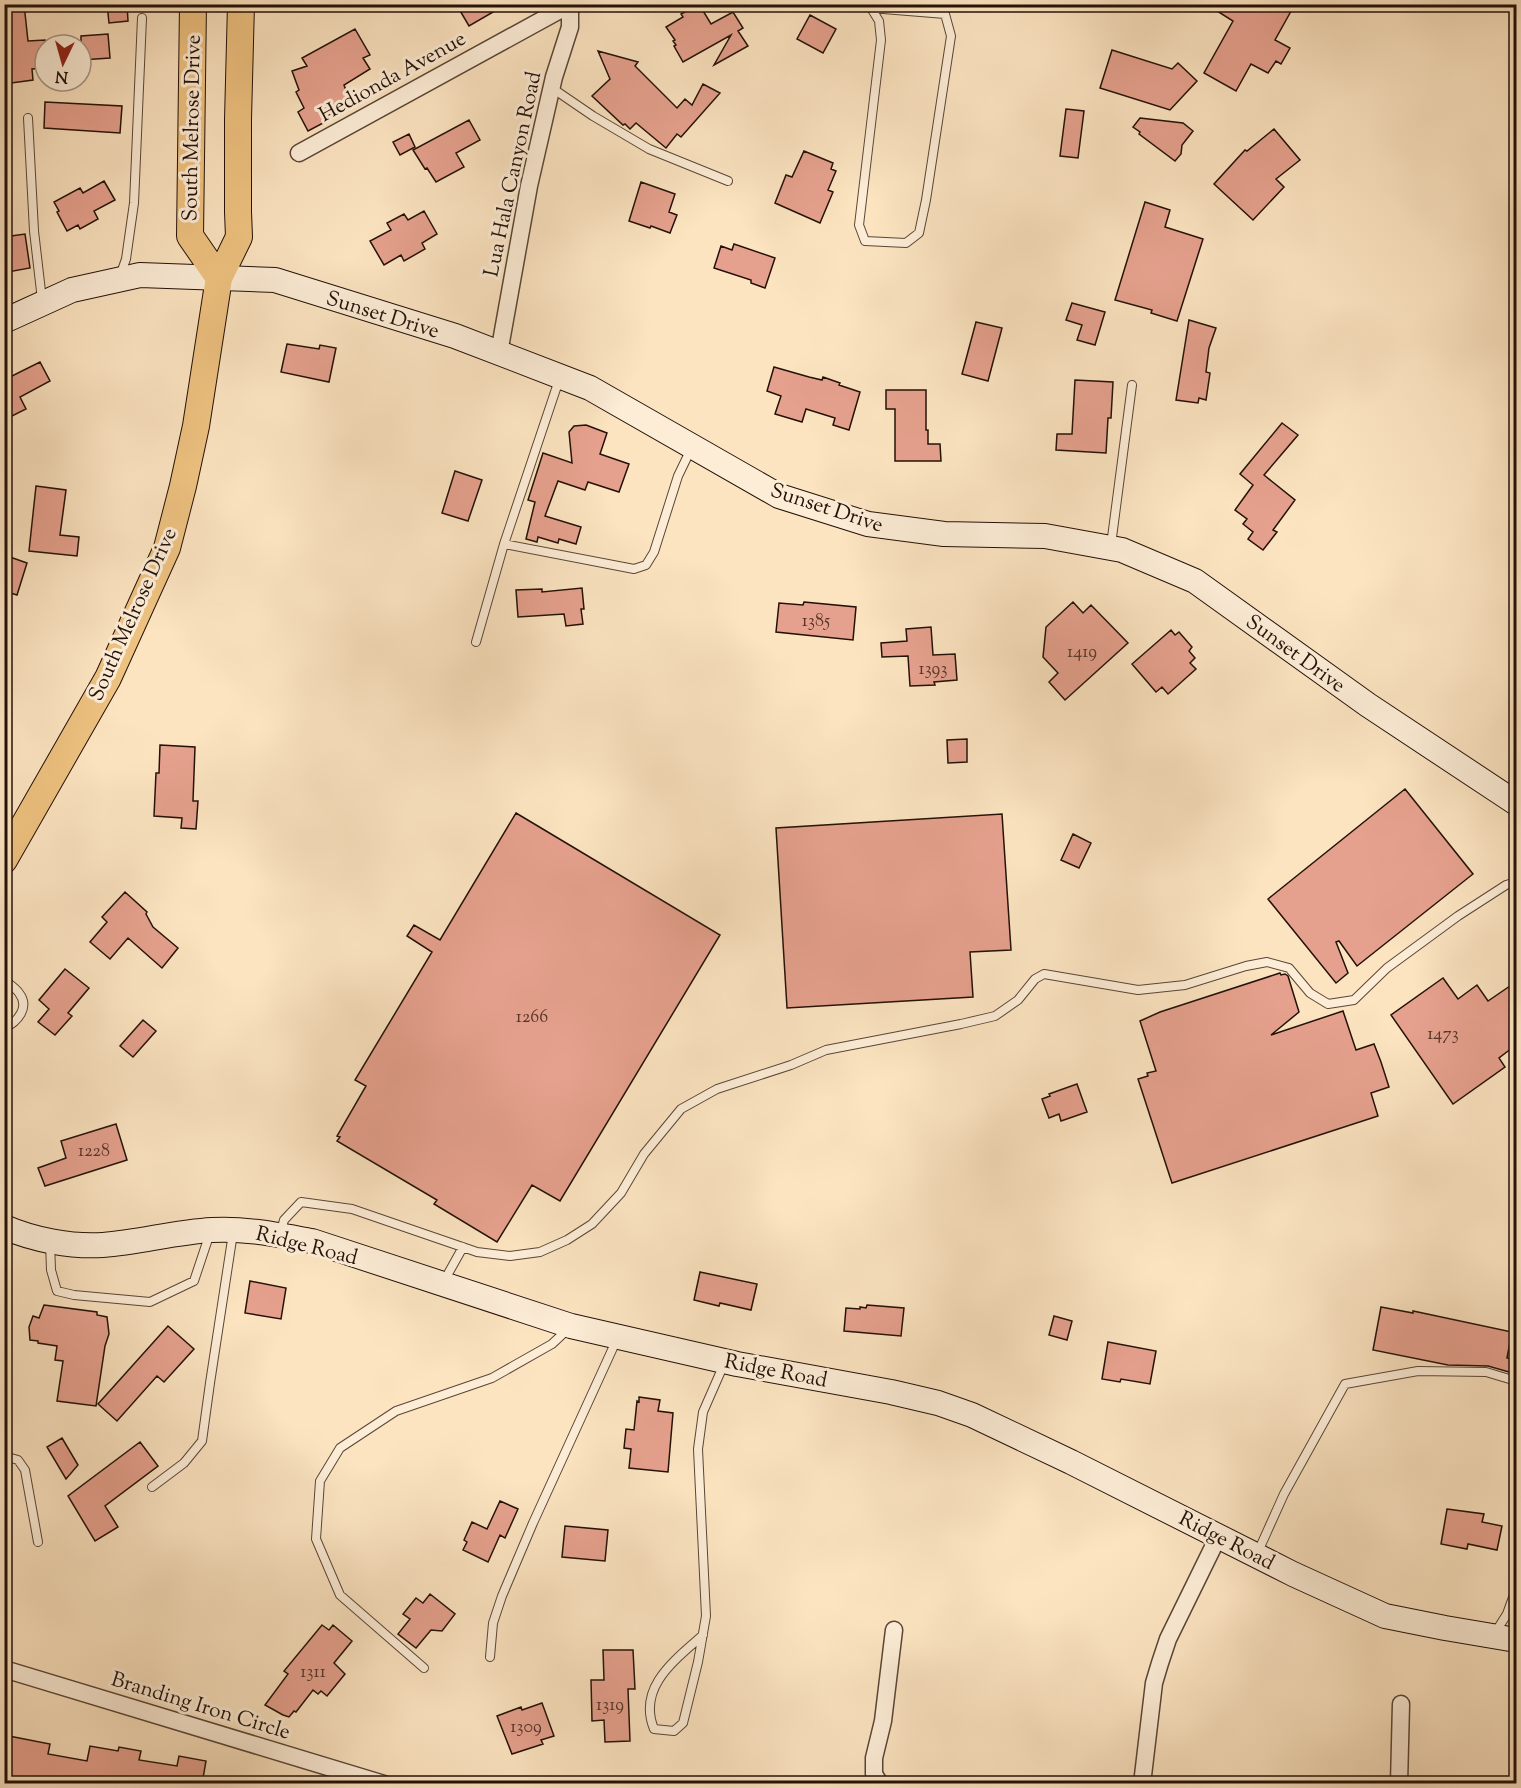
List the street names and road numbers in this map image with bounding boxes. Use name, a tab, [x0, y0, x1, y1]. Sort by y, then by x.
street label: Hedionda Avenue	[314, 25, 472, 131]
street label: South Melrose Drive	[176, 34, 210, 222]
street label: Lua Hala Canyon Road	[478, 69, 550, 280]
street label: Sunset Drive	[322, 284, 443, 347]
street label: Sunset Drive	[766, 477, 887, 541]
street label: South Melrose Drive	[82, 523, 186, 706]
street label: Sunset Drive	[1239, 608, 1351, 701]
street label: Ridge Road	[252, 1220, 361, 1274]
street label: Ridge Road	[722, 1347, 830, 1397]
street label: Ridge Road	[1173, 1505, 1279, 1579]
street label: Branding Iron Circle	[107, 1665, 294, 1748]

